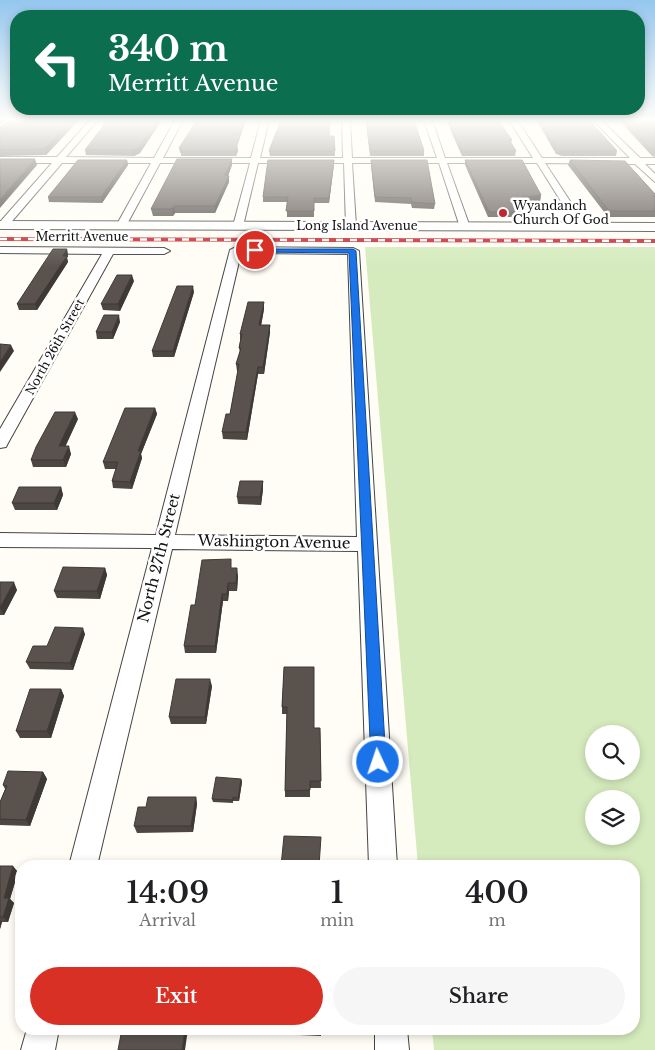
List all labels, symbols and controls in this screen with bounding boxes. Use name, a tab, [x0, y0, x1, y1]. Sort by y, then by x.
text: 340 m	[108, 27, 228, 70]
icon: left	[25, 30, 90, 95]
text: Merritt Avenue	[108, 70, 278, 97]
place label: Wyandanch Church Of God	[512, 198, 609, 227]
marker: Wyandanch Church Of God	[497, 207, 509, 219]
street label: Long Island Avenue	[296, 218, 418, 233]
street label: Merritt Avenue	[36, 229, 129, 244]
pin	[234, 229, 276, 271]
icon: arrive	[241, 236, 269, 264]
street label: North 26th Street	[22, 296, 87, 397]
street label: North 27th Street	[133, 491, 184, 624]
street label: Washington Avenue	[196, 531, 351, 552]
map controls	[585, 725, 640, 845]
button: search	[585, 725, 640, 780]
position arrow	[351, 735, 403, 787]
button: layers	[585, 790, 640, 845]
text: 14:09	[126, 874, 209, 911]
text: 1	[331, 874, 344, 911]
text: 400	[465, 874, 529, 911]
text: Arrival	[139, 910, 196, 930]
text: min	[320, 910, 354, 930]
text: m	[488, 910, 506, 930]
button: Exit	[30, 967, 323, 1025]
button: Share	[333, 967, 625, 1025]

